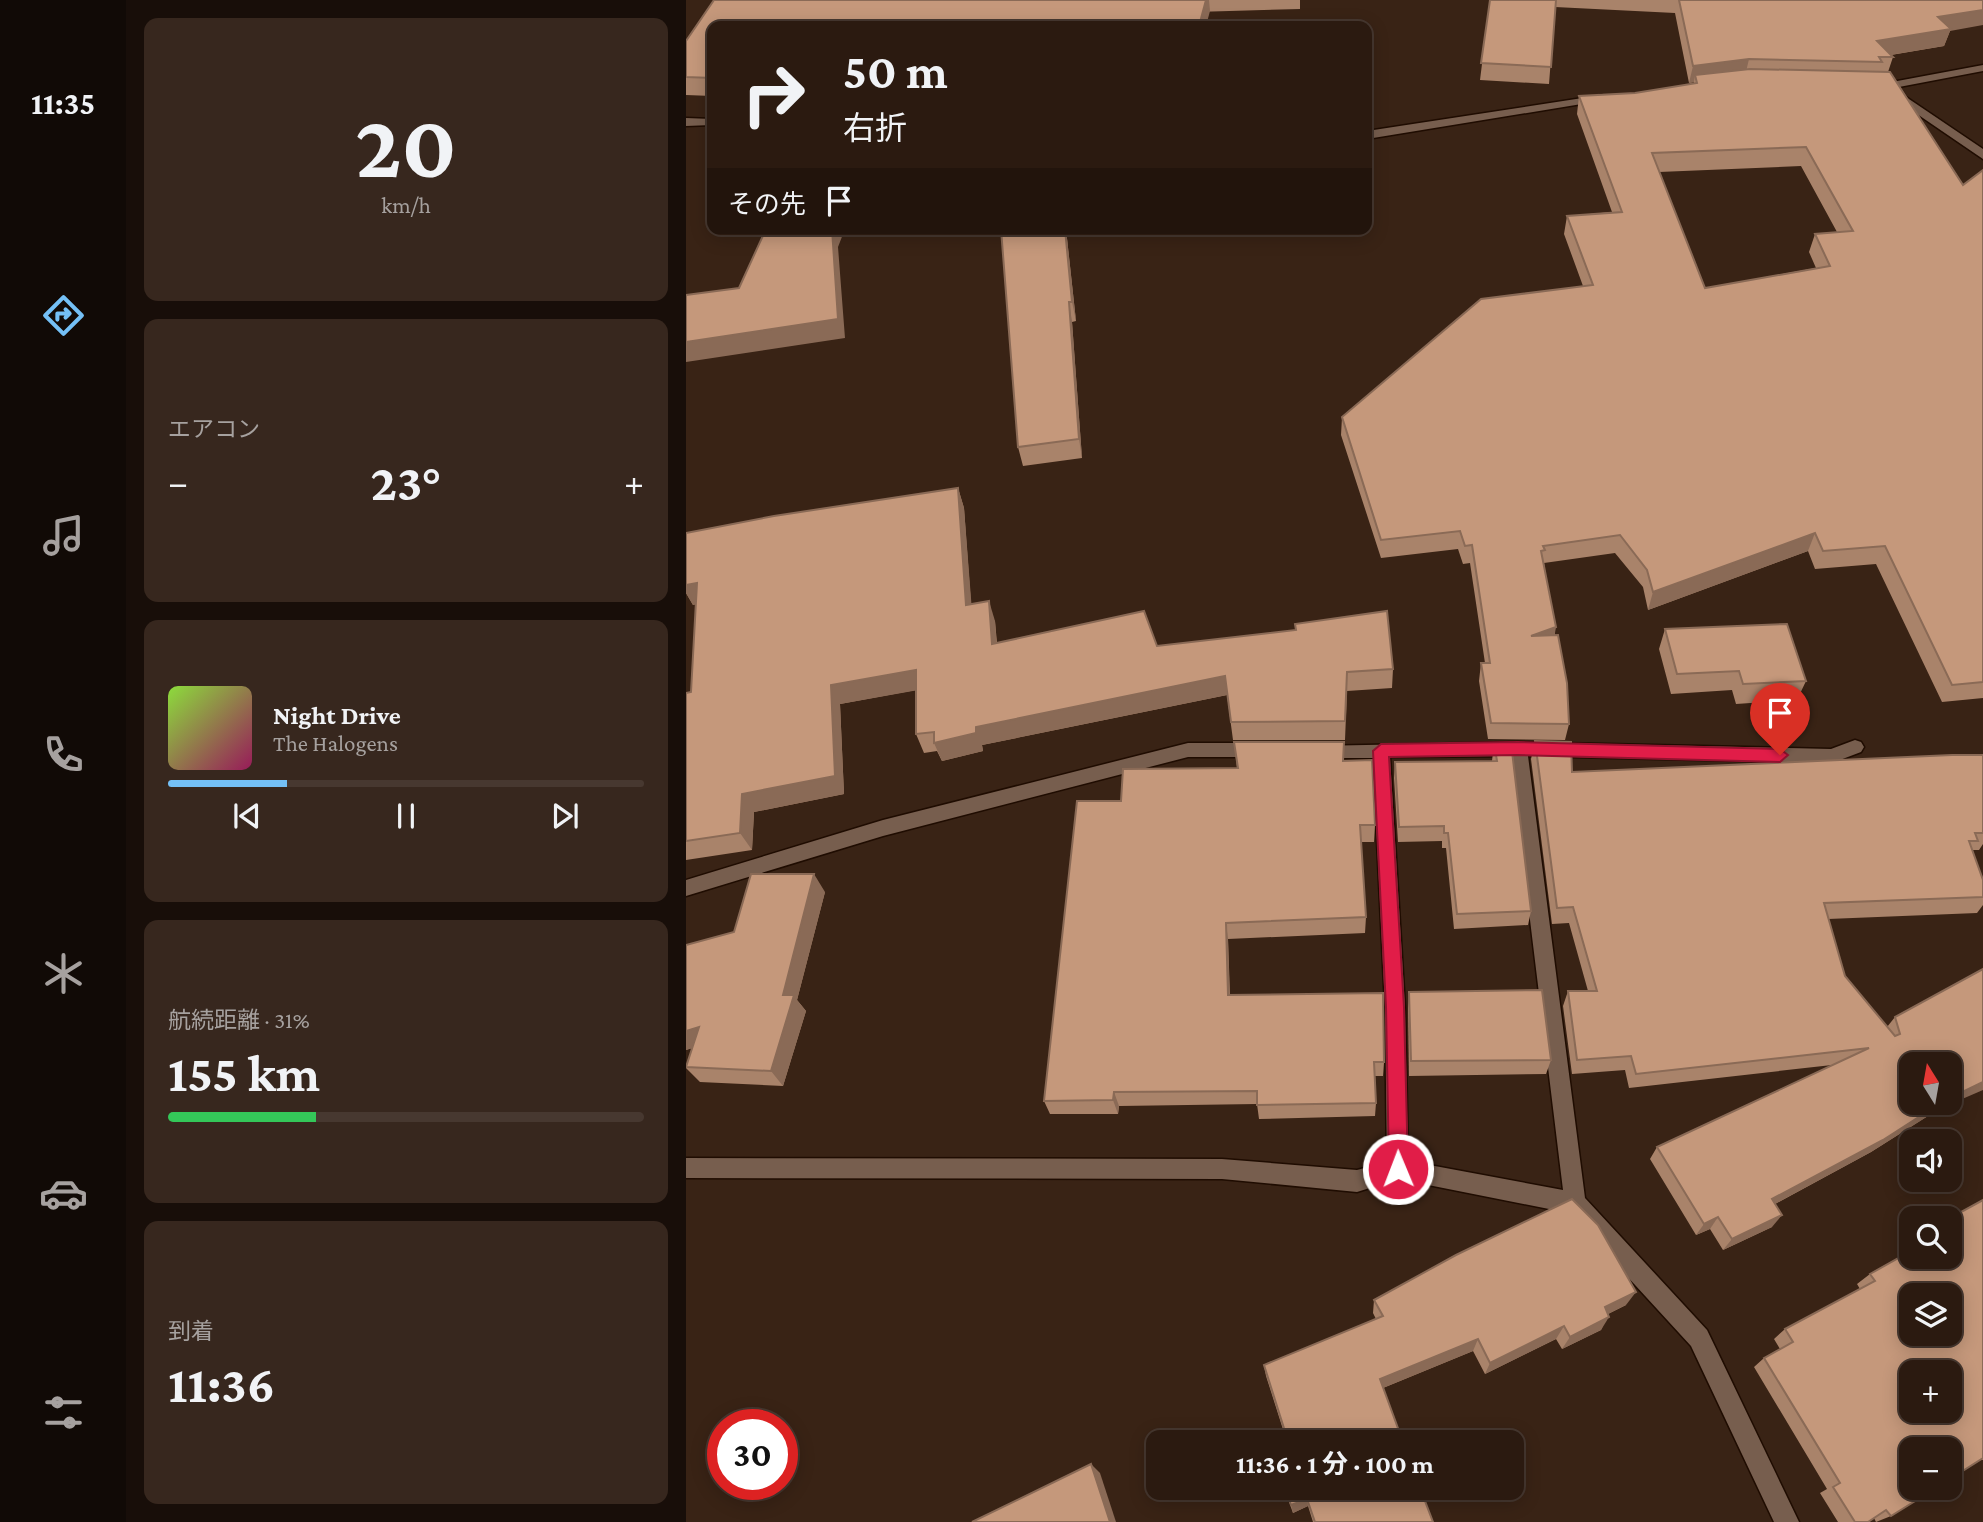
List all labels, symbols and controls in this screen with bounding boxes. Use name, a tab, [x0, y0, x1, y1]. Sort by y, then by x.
text: 50 m	[843, 44, 948, 99]
icon: right	[728, 49, 819, 140]
text: 11:35	[31, 85, 95, 121]
text: 20	[355, 95, 457, 197]
text: 右折	[843, 110, 907, 146]
icon: arrive	[820, 182, 858, 220]
text: その先	[728, 190, 806, 219]
text: km/h	[381, 192, 431, 218]
icon: directions	[39, 291, 88, 340]
text: エアコン	[168, 416, 260, 442]
text: 23°	[370, 453, 442, 511]
text: −	[168, 461, 188, 503]
text: +	[624, 461, 644, 503]
icon: music	[39, 511, 88, 560]
pin	[1750, 683, 1810, 755]
icon: arrive	[1761, 694, 1799, 732]
text: Night Drive	[273, 701, 401, 730]
icon: phone	[39, 730, 88, 779]
text: The Halogens	[273, 730, 398, 756]
icon: previous	[228, 797, 266, 835]
icon: pause	[387, 797, 425, 835]
icon: next	[546, 797, 584, 835]
icon: climate	[39, 949, 88, 998]
text: 航続距離 · 31%	[168, 1007, 310, 1033]
text: 155 km	[168, 1044, 320, 1102]
north arrow	[1899, 1052, 1962, 1115]
map controls	[1899, 1052, 1962, 1500]
button: sound	[1899, 1129, 1962, 1192]
position arrow	[1361, 1132, 1435, 1206]
icon: car	[39, 1169, 88, 1218]
button: search	[1899, 1206, 1962, 1269]
button: layers	[1899, 1283, 1962, 1346]
text: 到着	[168, 1318, 214, 1344]
text: 11:36	[168, 1355, 275, 1413]
button: +	[1899, 1360, 1962, 1423]
icon: filters	[39, 1388, 88, 1437]
speed limit sign: 30	[707, 1409, 798, 1500]
button: −	[1899, 1437, 1962, 1500]
text: 11:36 · 1 分 · 100 m	[1236, 1450, 1434, 1479]

